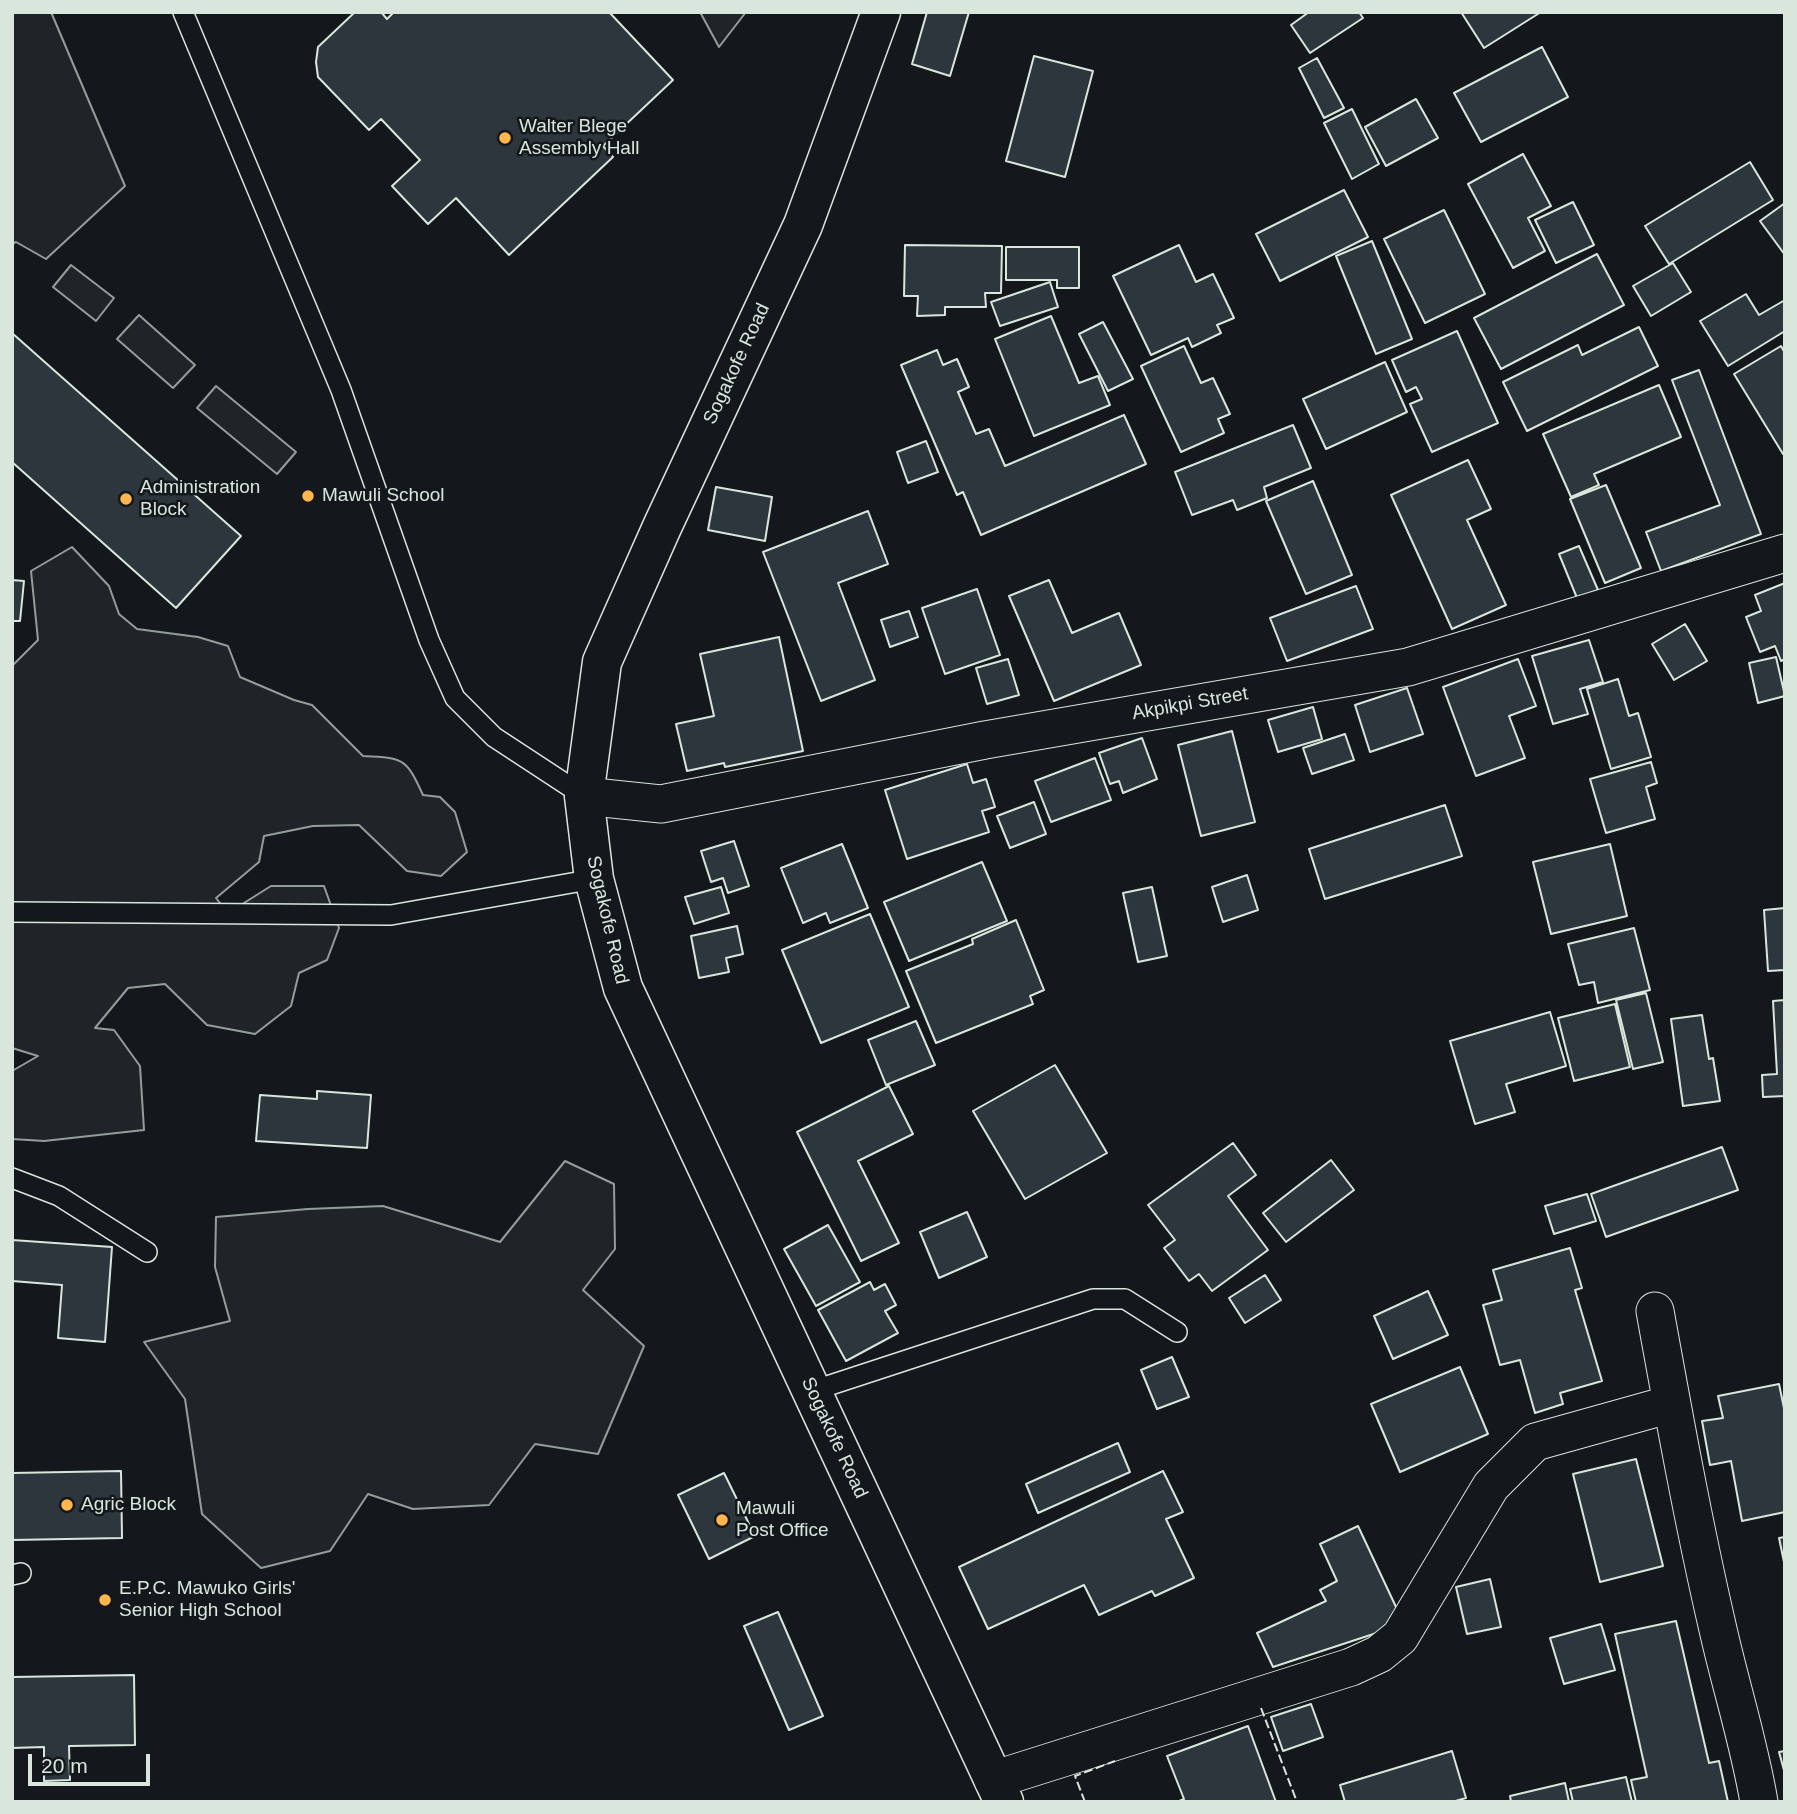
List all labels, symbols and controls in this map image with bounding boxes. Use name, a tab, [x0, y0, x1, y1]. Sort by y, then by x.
place label: Walter Blege Assembly Hall	[519, 116, 639, 160]
marker: Walter Blege Assembly Hall	[497, 130, 513, 146]
street label: Sogakofe Road	[699, 300, 775, 428]
place label: Administration Block	[140, 477, 260, 521]
place label: Mawuli School	[322, 485, 444, 507]
marker: Mawuli School	[300, 488, 316, 504]
marker: Administration Block	[118, 491, 134, 507]
street label: Akpikpi Street	[1130, 683, 1250, 725]
street label: Sogakofe Road	[581, 854, 633, 986]
street label: Sogakofe Road	[796, 1374, 872, 1502]
place label: Agric Block	[81, 1494, 176, 1516]
marker: Agric Block	[59, 1497, 75, 1513]
place label: Mawuli Post Office	[736, 1498, 829, 1542]
marker: Mawuli Post Office	[714, 1512, 730, 1528]
place label: E.P.C. Mawuko Girls' Senior High School	[119, 1578, 295, 1622]
marker: E.P.C. Mawuko Girls' Senior High School	[97, 1592, 113, 1608]
scale bar	[32, 1741, 154, 1785]
text: 20 m	[41, 1754, 88, 1777]

